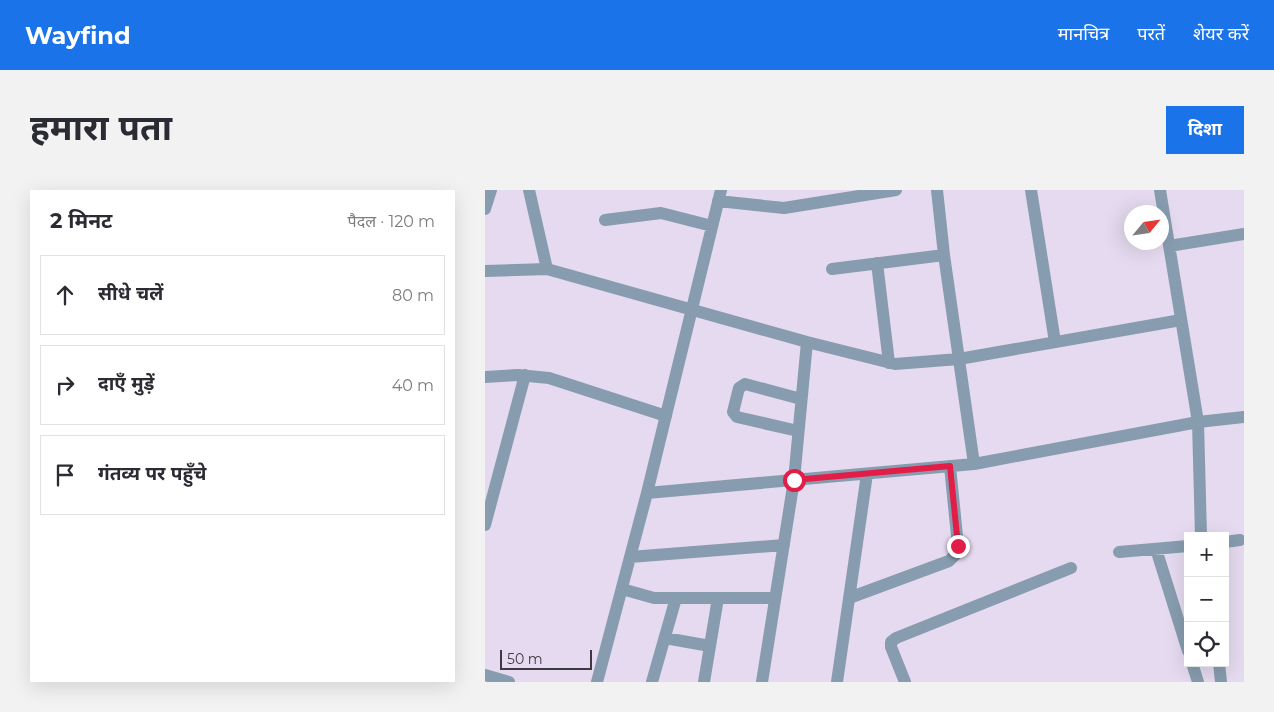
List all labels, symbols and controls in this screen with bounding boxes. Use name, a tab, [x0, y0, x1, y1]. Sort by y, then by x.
text: Wayfind	[25, 21, 131, 50]
text: मानचित्र	[1058, 23, 1109, 45]
text: परतें	[1137, 23, 1165, 45]
text: शेयर करें	[1193, 23, 1249, 45]
text: हमारा पता	[30, 106, 172, 149]
button: दिशा	[1166, 106, 1244, 154]
north arrow	[1124, 205, 1169, 250]
text: 2 मिनट	[50, 208, 112, 233]
text: पैदल · 120 m	[348, 212, 435, 231]
icon: ahead	[51, 281, 79, 309]
text: सीधे चलें	[98, 282, 163, 305]
text: 80 m	[392, 286, 434, 305]
icon: right	[51, 371, 79, 399]
text: दाएँ मुड़ें	[98, 372, 154, 395]
text: 40 m	[392, 376, 434, 395]
icon: arrive	[51, 461, 79, 489]
text: गंतव्य पर पहुँचे	[98, 462, 206, 485]
route start	[783, 469, 806, 492]
map controls	[1184, 532, 1229, 667]
button: +	[1184, 532, 1229, 577]
route end	[947, 535, 970, 558]
button: −	[1184, 577, 1229, 622]
button: locate	[1184, 622, 1229, 667]
scale bar	[500, 647, 593, 670]
text: 50 m	[507, 650, 543, 668]

